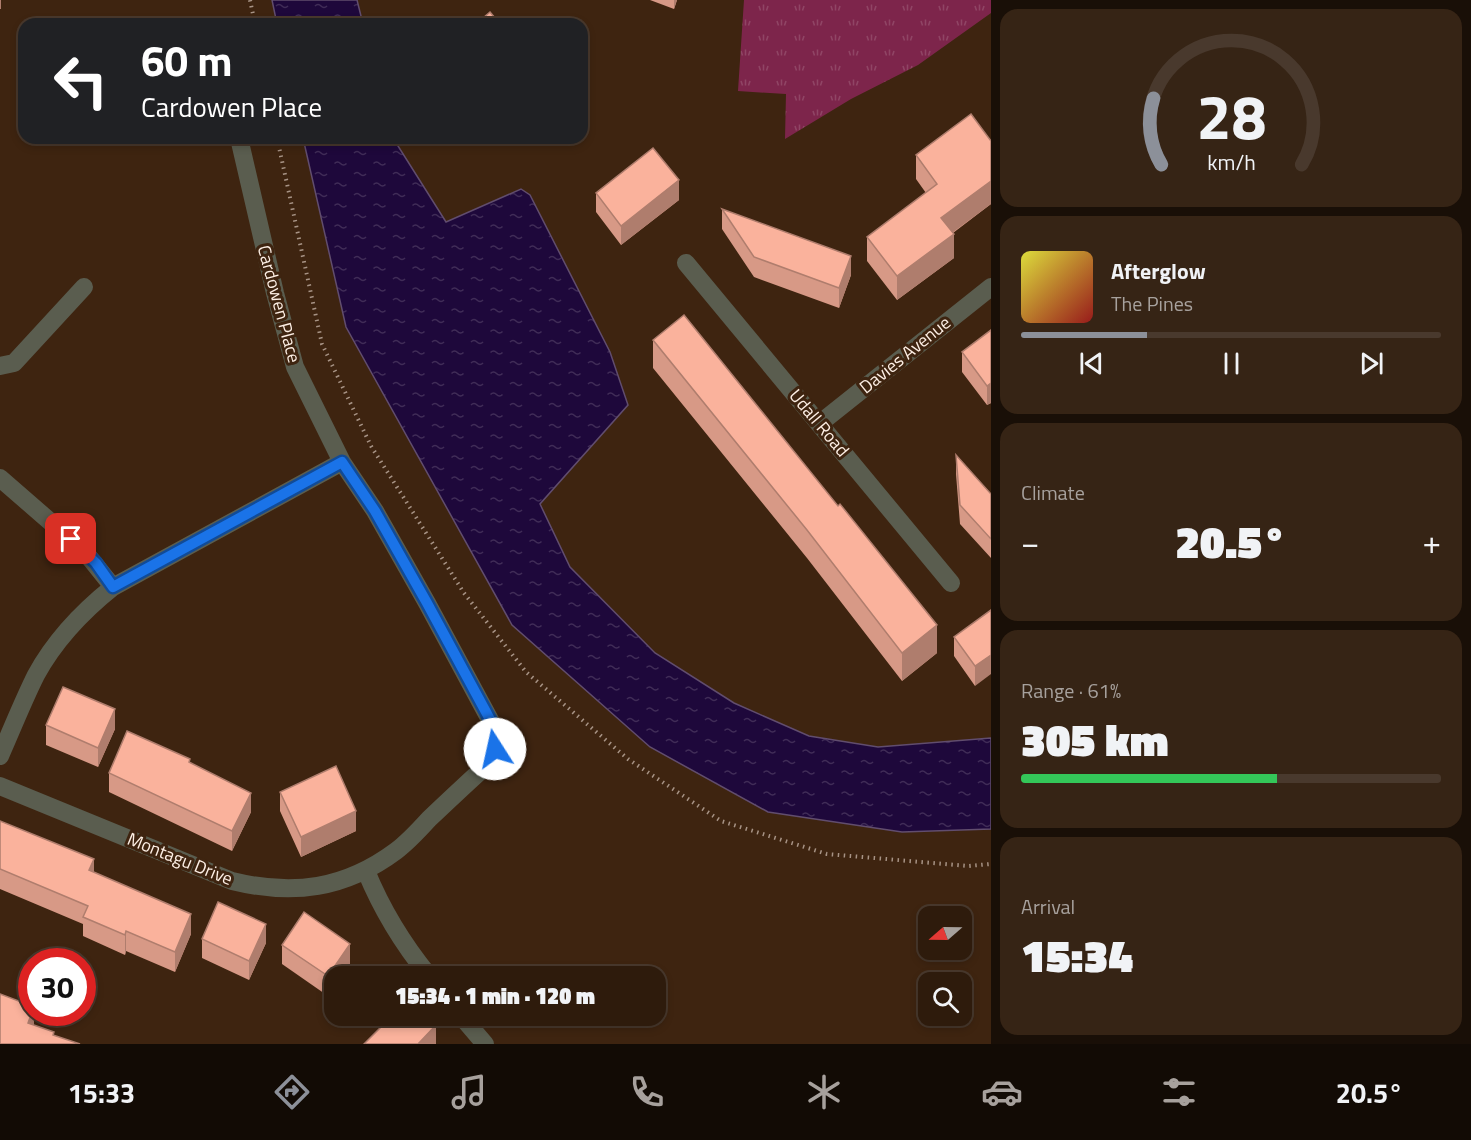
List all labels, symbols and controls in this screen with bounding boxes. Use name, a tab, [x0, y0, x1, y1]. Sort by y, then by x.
text: 60 m	[141, 28, 233, 92]
icon: left	[42, 42, 120, 120]
text: 28	[1196, 68, 1266, 163]
text: Cardowen Place	[141, 86, 322, 127]
text: km/h	[1207, 146, 1255, 178]
street label: Cardowen Place	[251, 242, 308, 366]
text: Afterglow	[1111, 254, 1206, 288]
text: The Pines	[1111, 288, 1193, 319]
street label: Davies Avenue	[853, 309, 956, 400]
icon: previous	[1075, 347, 1108, 380]
icon: pause	[1215, 347, 1248, 380]
icon: next	[1355, 347, 1388, 380]
street label: Udall Road	[783, 383, 856, 462]
text: Climate	[1021, 477, 1085, 508]
text: 20.5°	[1175, 507, 1287, 575]
pin	[45, 513, 96, 564]
text: −	[1021, 517, 1039, 567]
text: +	[1423, 517, 1441, 567]
icon: arrive	[54, 522, 87, 555]
text: Range · 61%	[1021, 675, 1121, 706]
text: 305 km	[1021, 705, 1169, 773]
position arrow	[463, 717, 527, 781]
street label: Montagu Drive	[123, 825, 237, 892]
text: Arrival	[1021, 891, 1075, 922]
north arrow	[918, 906, 972, 960]
map controls	[918, 906, 972, 1026]
text: 15:34	[1021, 921, 1133, 989]
speed limit sign: 30	[18, 948, 96, 1026]
button: search	[918, 972, 972, 1026]
text: 15:34 · 1 min · 120 m	[395, 979, 595, 1013]
icon: directions	[271, 1071, 313, 1113]
icon: music	[448, 1071, 490, 1113]
icon: phone	[626, 1071, 668, 1113]
icon: climate	[803, 1071, 845, 1113]
icon: car	[981, 1071, 1023, 1113]
icon: filters	[1158, 1071, 1200, 1113]
text: 15:33	[68, 1072, 135, 1113]
text: 20.5°	[1336, 1072, 1403, 1113]

